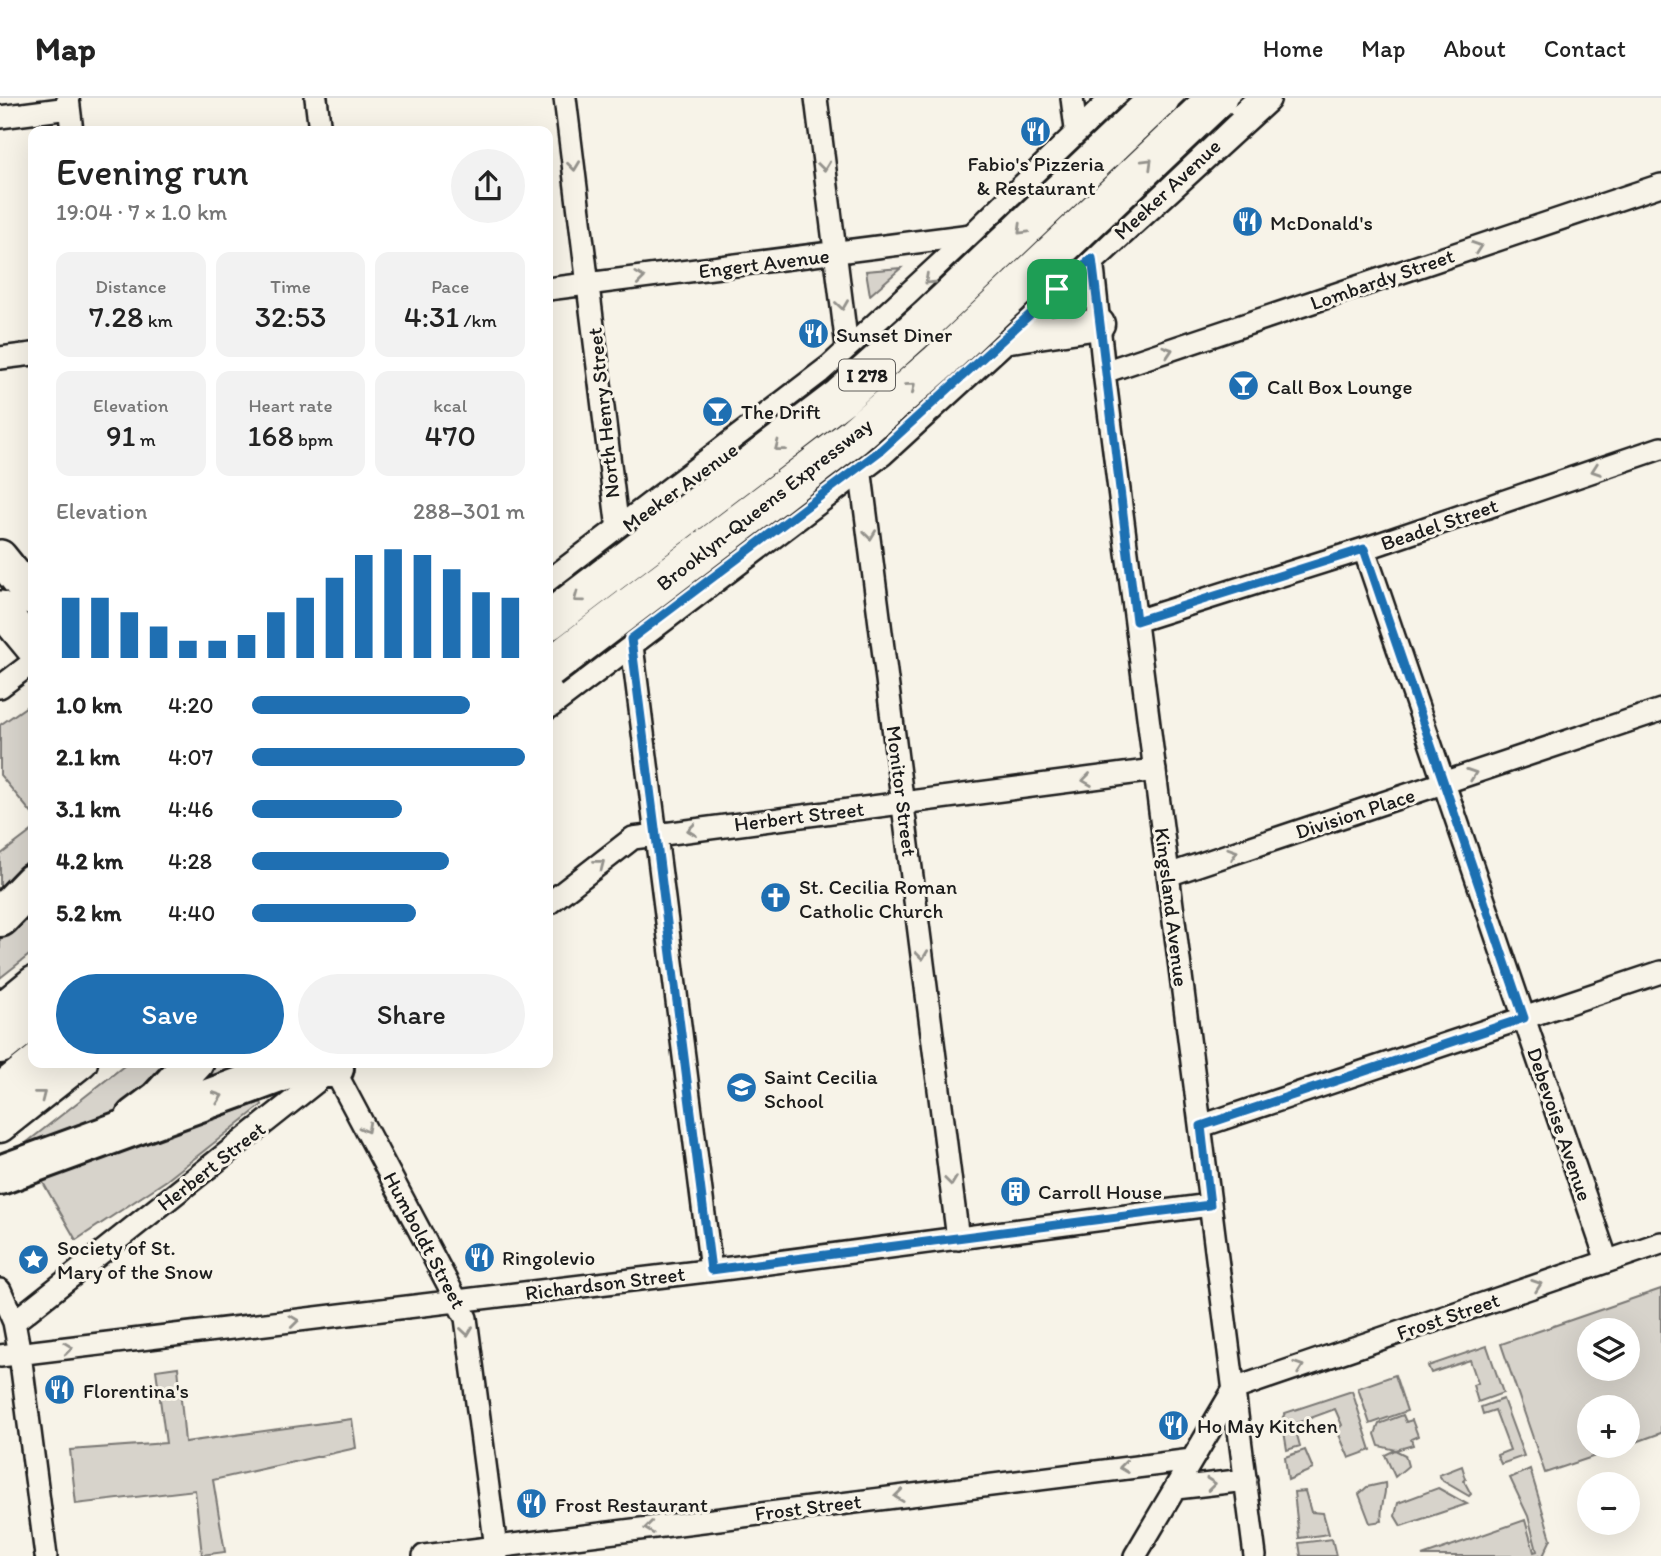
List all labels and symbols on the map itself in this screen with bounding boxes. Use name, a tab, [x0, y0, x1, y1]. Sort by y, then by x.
restaurant icon: Fabio's Pizzeria & Restaurant	[1019, 114, 1053, 148]
street label: Meeker Avenue	[1108, 133, 1226, 245]
place label: Fabio's Pizzeria & Restaurant	[968, 151, 1105, 200]
one-way arrow	[1140, 159, 1153, 172]
one-way arrow	[566, 160, 581, 172]
one-way arrow	[817, 160, 832, 172]
restaurant icon: McDonald's	[1230, 205, 1264, 239]
place label: McDonald's	[1270, 210, 1373, 235]
one-way arrow	[1017, 221, 1030, 234]
one-way arrow	[1470, 241, 1482, 255]
street label: Engert Avenue	[697, 243, 831, 283]
street label: Lombardy Street	[1307, 243, 1457, 315]
pin	[1027, 259, 1087, 319]
one-way arrow	[634, 271, 646, 286]
one-way arrow	[924, 272, 937, 284]
one-way arrow	[834, 299, 849, 310]
restaurant icon: Sunset Diner	[796, 317, 830, 351]
place label: Sunset Diner	[836, 322, 952, 347]
street label: North Henry Street	[582, 326, 624, 500]
one-way arrow	[1162, 345, 1174, 359]
road number: I 278	[839, 360, 895, 390]
bar icon: Call Box Lounge	[1227, 369, 1261, 403]
place label: Call Box Lounge	[1267, 374, 1413, 399]
one-way arrow	[903, 382, 916, 395]
bar icon: The Drift	[701, 394, 735, 428]
place label: The Drift	[741, 399, 821, 424]
street label: Brooklyn-Queens Expressway	[651, 412, 877, 596]
street label: Meeker Avenue	[617, 437, 743, 537]
one-way arrow	[774, 438, 787, 451]
one-way arrow	[1591, 462, 1603, 476]
street label: Beadel Street	[1377, 492, 1501, 556]
one-way arrow	[863, 529, 878, 541]
one-way arrow	[573, 590, 586, 603]
street label: Monitor Street	[882, 724, 922, 858]
one-way arrow	[1465, 768, 1478, 782]
one-way arrow	[1082, 772, 1093, 787]
street label: Division Place	[1292, 782, 1418, 844]
street label: Herbert Street	[733, 796, 865, 836]
one-way arrow	[686, 822, 697, 837]
street label: Kingsland Avenue	[1150, 826, 1194, 988]
one-way arrow	[1226, 847, 1238, 862]
one-way arrow	[592, 860, 605, 872]
place label: St. Cecilia Roman Catholic Church	[799, 874, 957, 923]
church icon: St. Cecilia Roman Catholic Church	[759, 881, 793, 915]
one-way arrow	[915, 949, 930, 961]
street label: Debevoise Avenue	[1522, 1044, 1598, 1204]
place label: Saint Cecilia School	[764, 1064, 878, 1113]
school or university icon: Saint Cecilia School	[724, 1071, 758, 1105]
one-way arrow	[34, 1090, 46, 1103]
one-way arrow	[211, 1092, 223, 1106]
street label: Herbert Street	[152, 1116, 270, 1216]
one-way arrow	[358, 1121, 371, 1134]
street label: Humboldt Street	[378, 1167, 472, 1313]
building icon: Carroll House	[998, 1174, 1032, 1208]
one-way arrow	[943, 1175, 958, 1187]
place label: Carroll House	[1038, 1179, 1162, 1204]
place label: Society of St. Mary of the Snow	[57, 1235, 213, 1284]
restaurant icon: Ringolevio	[462, 1240, 496, 1274]
place icon: Society of St. Mary of the Snow	[17, 1242, 51, 1276]
place label: Ringolevio	[502, 1245, 595, 1270]
street label: Richardson Street	[524, 1261, 687, 1305]
one-way arrow	[1531, 1279, 1543, 1293]
street label: Frost Street	[1393, 1287, 1503, 1345]
one-way arrow	[288, 1313, 299, 1328]
one-way arrow	[460, 1325, 475, 1337]
one-way arrow	[62, 1341, 74, 1356]
one-way arrow	[1292, 1361, 1304, 1375]
restaurant icon: Florentina's	[43, 1373, 77, 1407]
place label: Florentina's	[83, 1378, 189, 1403]
restaurant icon: Ho May Kitchen	[1157, 1408, 1191, 1442]
place label: Ho May Kitchen	[1197, 1413, 1338, 1438]
one-way arrow	[1118, 1460, 1130, 1475]
one-way arrow	[1206, 1477, 1217, 1492]
restaurant icon: Frost Restaurant	[515, 1487, 549, 1521]
street label: Frost Street	[753, 1488, 863, 1526]
one-way arrow	[893, 1488, 904, 1503]
place label: Frost Restaurant	[555, 1492, 708, 1517]
one-way arrow	[643, 1520, 654, 1535]

